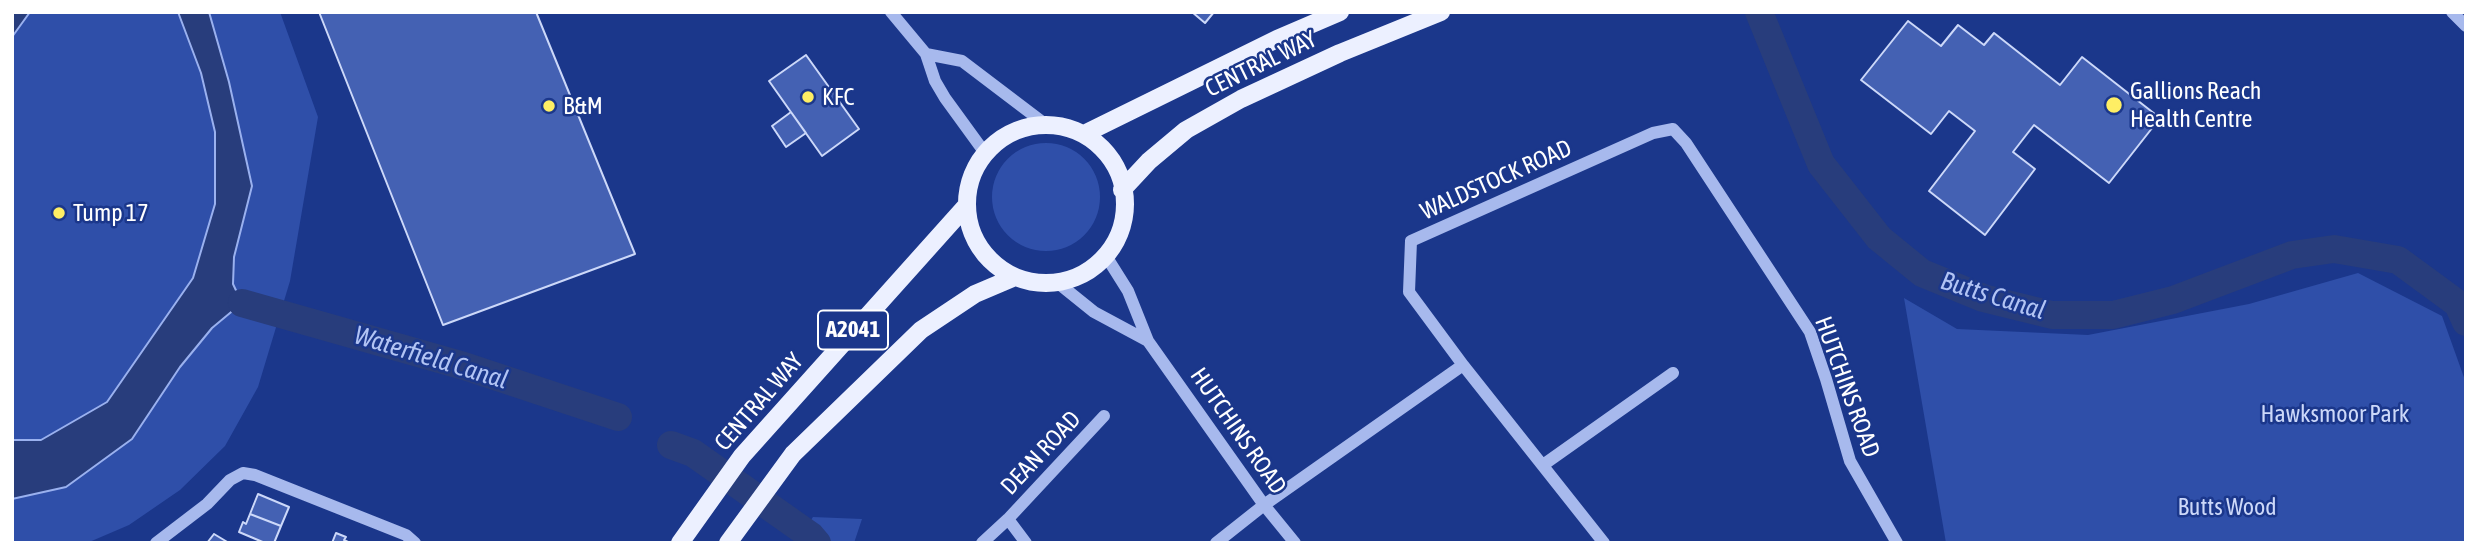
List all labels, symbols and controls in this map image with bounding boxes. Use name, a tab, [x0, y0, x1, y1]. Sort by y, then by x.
street label: CENTRAL WAY	[1201, 25, 1321, 103]
place label: Gallions Reach Health Centre	[2130, 77, 2261, 133]
place label: KFC	[822, 83, 854, 111]
marker: KFC	[800, 89, 816, 105]
place label: B&M	[563, 92, 603, 120]
marker: Gallions Reach Health Centre	[2104, 95, 2124, 115]
marker: B&M	[541, 98, 557, 114]
street label: WALDSTOCK ROAD	[1416, 134, 1576, 226]
place label: Tump 17	[73, 199, 148, 227]
marker: Tump 17	[51, 205, 67, 221]
water label: Butts Canal	[1937, 265, 2049, 327]
road number: A2041	[818, 310, 888, 350]
street label: HUTCHINS ROAD	[1808, 313, 1886, 461]
water label: Waterfield Canal	[350, 320, 512, 396]
street label: CENTRAL WAY	[709, 347, 809, 457]
street label: HUTCHINS ROAD	[1184, 362, 1292, 500]
park label: Hawksmoor Park	[2261, 400, 2409, 428]
street label: DEAN ROAD	[995, 405, 1087, 501]
park label: Butts Wood	[2177, 493, 2277, 521]

